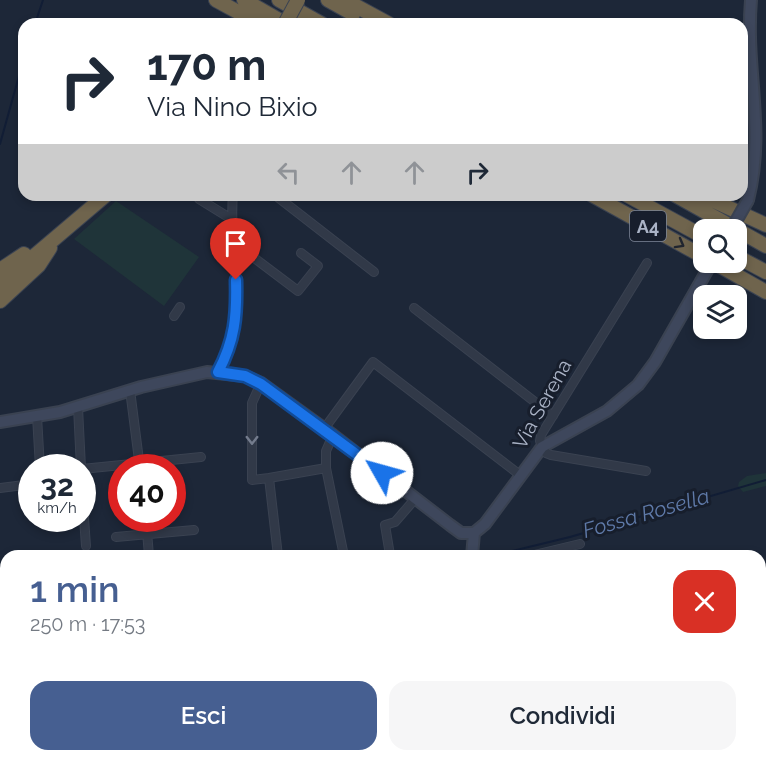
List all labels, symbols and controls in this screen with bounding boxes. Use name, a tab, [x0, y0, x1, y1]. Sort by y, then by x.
text: 170 m	[147, 41, 266, 90]
icon: right	[48, 42, 126, 120]
text: Via Nino Bixio	[147, 91, 318, 122]
icon: left	[272, 156, 305, 189]
icon: ahead	[335, 156, 368, 189]
icon: ahead	[398, 156, 431, 189]
icon: right	[461, 156, 494, 189]
road number: A4	[630, 211, 666, 241]
pin	[210, 218, 261, 280]
map controls	[693, 219, 747, 339]
button: search	[693, 219, 747, 273]
icon: arrive	[219, 227, 252, 260]
one-way arrow	[673, 237, 684, 248]
button: layers	[693, 285, 747, 339]
street label: Via Serena	[508, 355, 576, 453]
one-way arrow	[246, 435, 258, 444]
position arrow	[350, 441, 414, 505]
speed limit sign: 40	[108, 454, 186, 532]
text: 32	[40, 468, 74, 503]
water label: Fossa Rosella	[580, 483, 712, 543]
text: km/h	[37, 499, 77, 517]
text: 1 min	[30, 568, 119, 610]
button: close	[673, 570, 736, 633]
text: 250 m · 17:53	[30, 612, 146, 636]
button: Esci	[30, 681, 377, 750]
button: Condividi	[389, 681, 736, 750]

